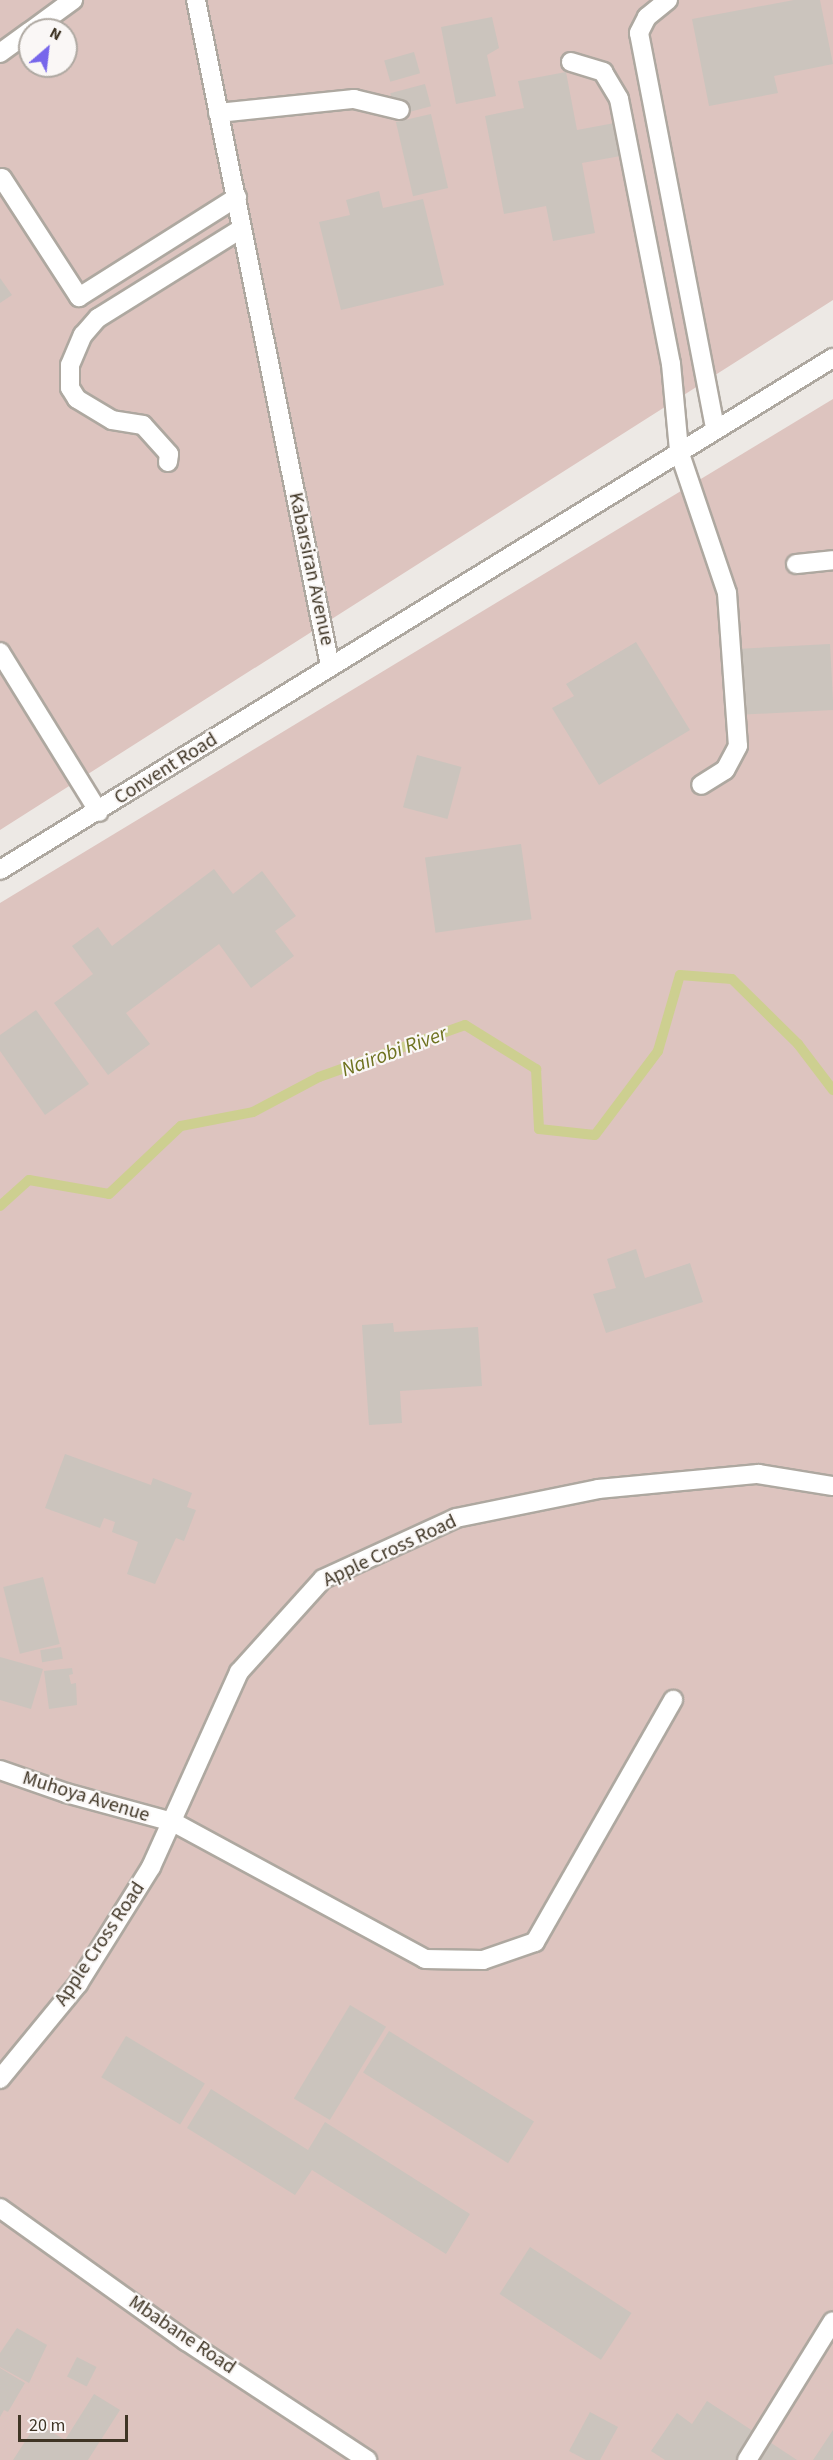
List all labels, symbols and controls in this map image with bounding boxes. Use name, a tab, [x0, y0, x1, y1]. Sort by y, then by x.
north arrow	[18, 18, 78, 78]
text: N	[46, 22, 65, 46]
street label: Kabarsiran Avenue	[283, 490, 339, 648]
street label: Convent Road	[110, 728, 222, 810]
water label: Nairobi River	[338, 1020, 450, 1082]
street label: Apple Cross Road	[319, 1510, 461, 1592]
street label: Muhoya Avenue	[20, 1766, 152, 1828]
street label: Apple Cross Road	[50, 1877, 150, 2011]
street label: Mbabane Road	[124, 2290, 240, 2380]
scale bar	[21, 2403, 130, 2441]
text: 20 m	[29, 2413, 65, 2438]

